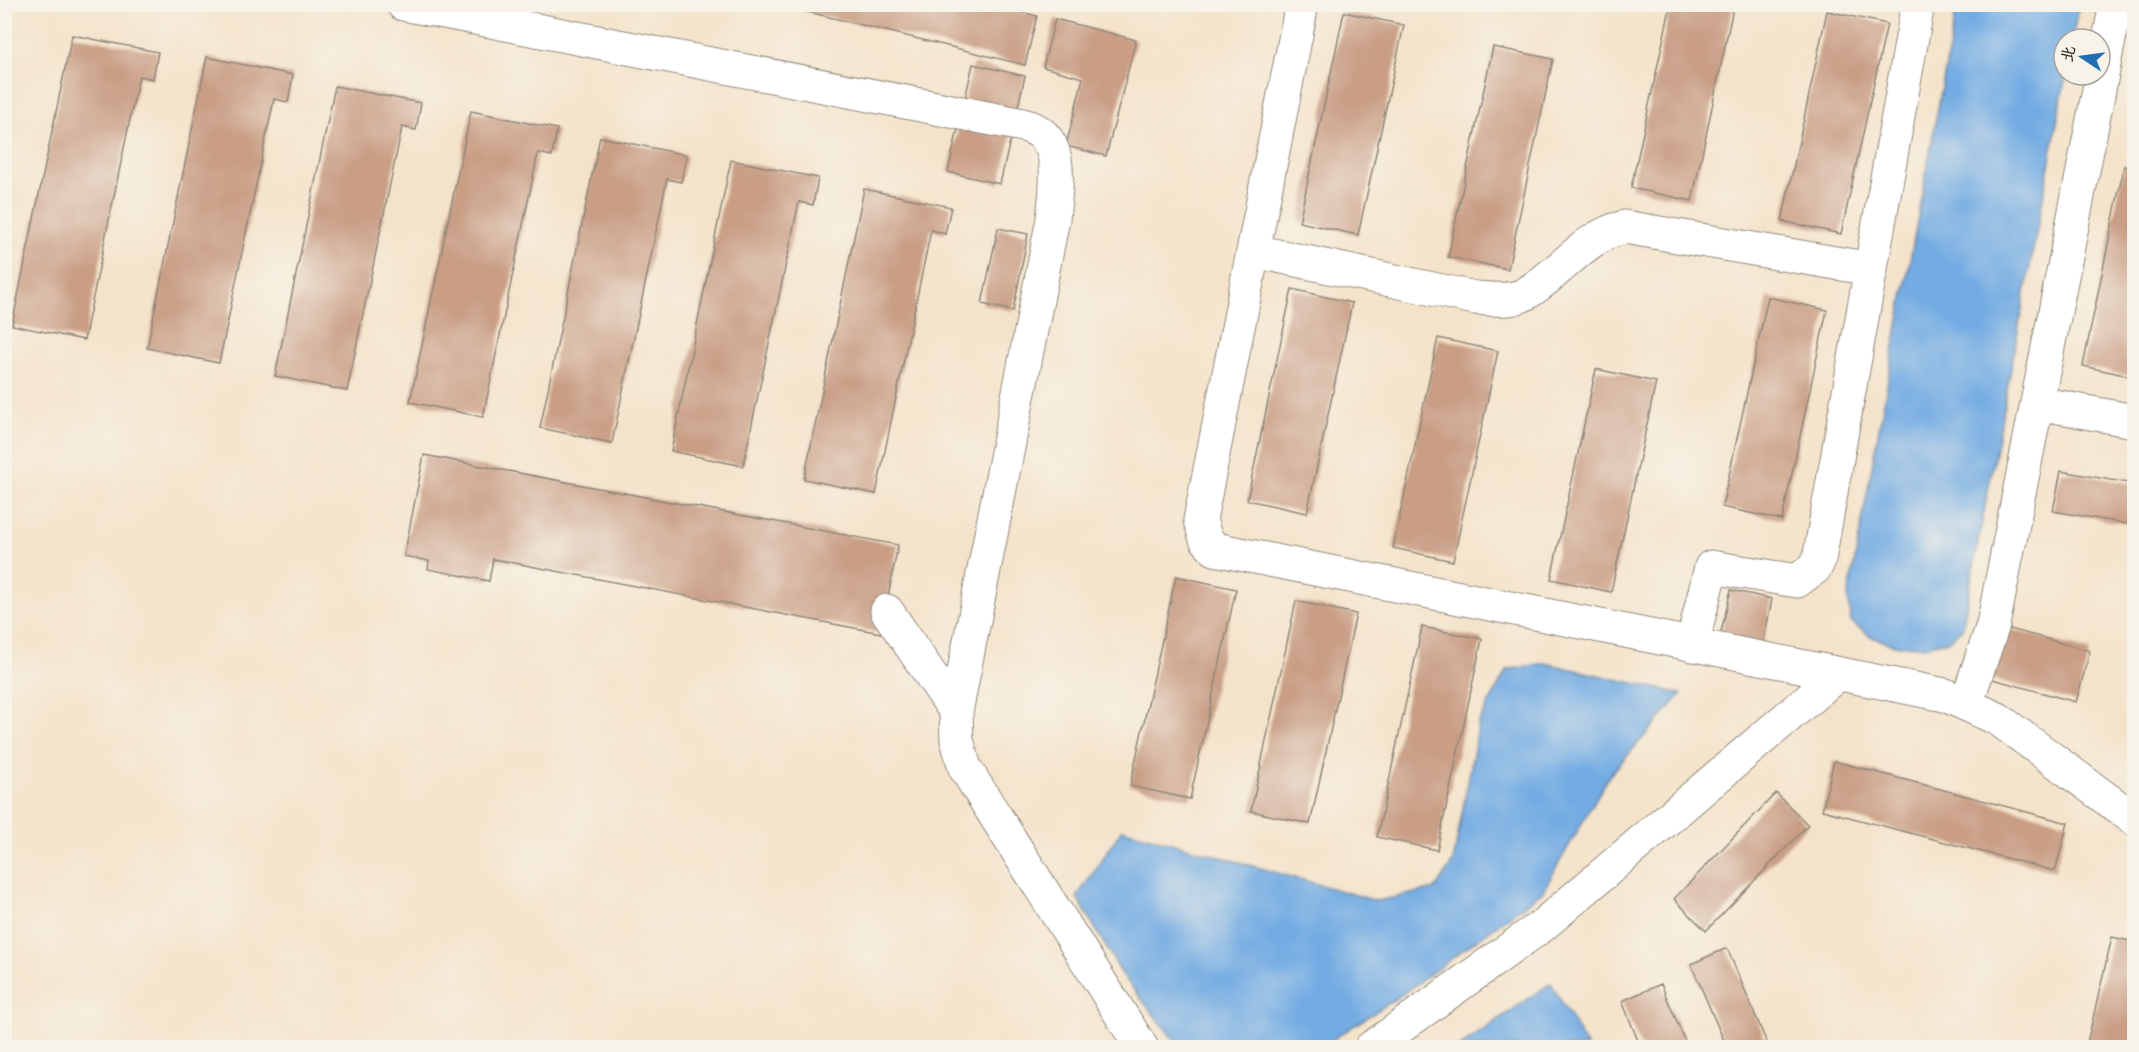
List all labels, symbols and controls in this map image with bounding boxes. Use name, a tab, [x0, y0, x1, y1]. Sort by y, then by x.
north arrow	[2052, 27, 2112, 87]
text: 北	[2056, 44, 2083, 65]

